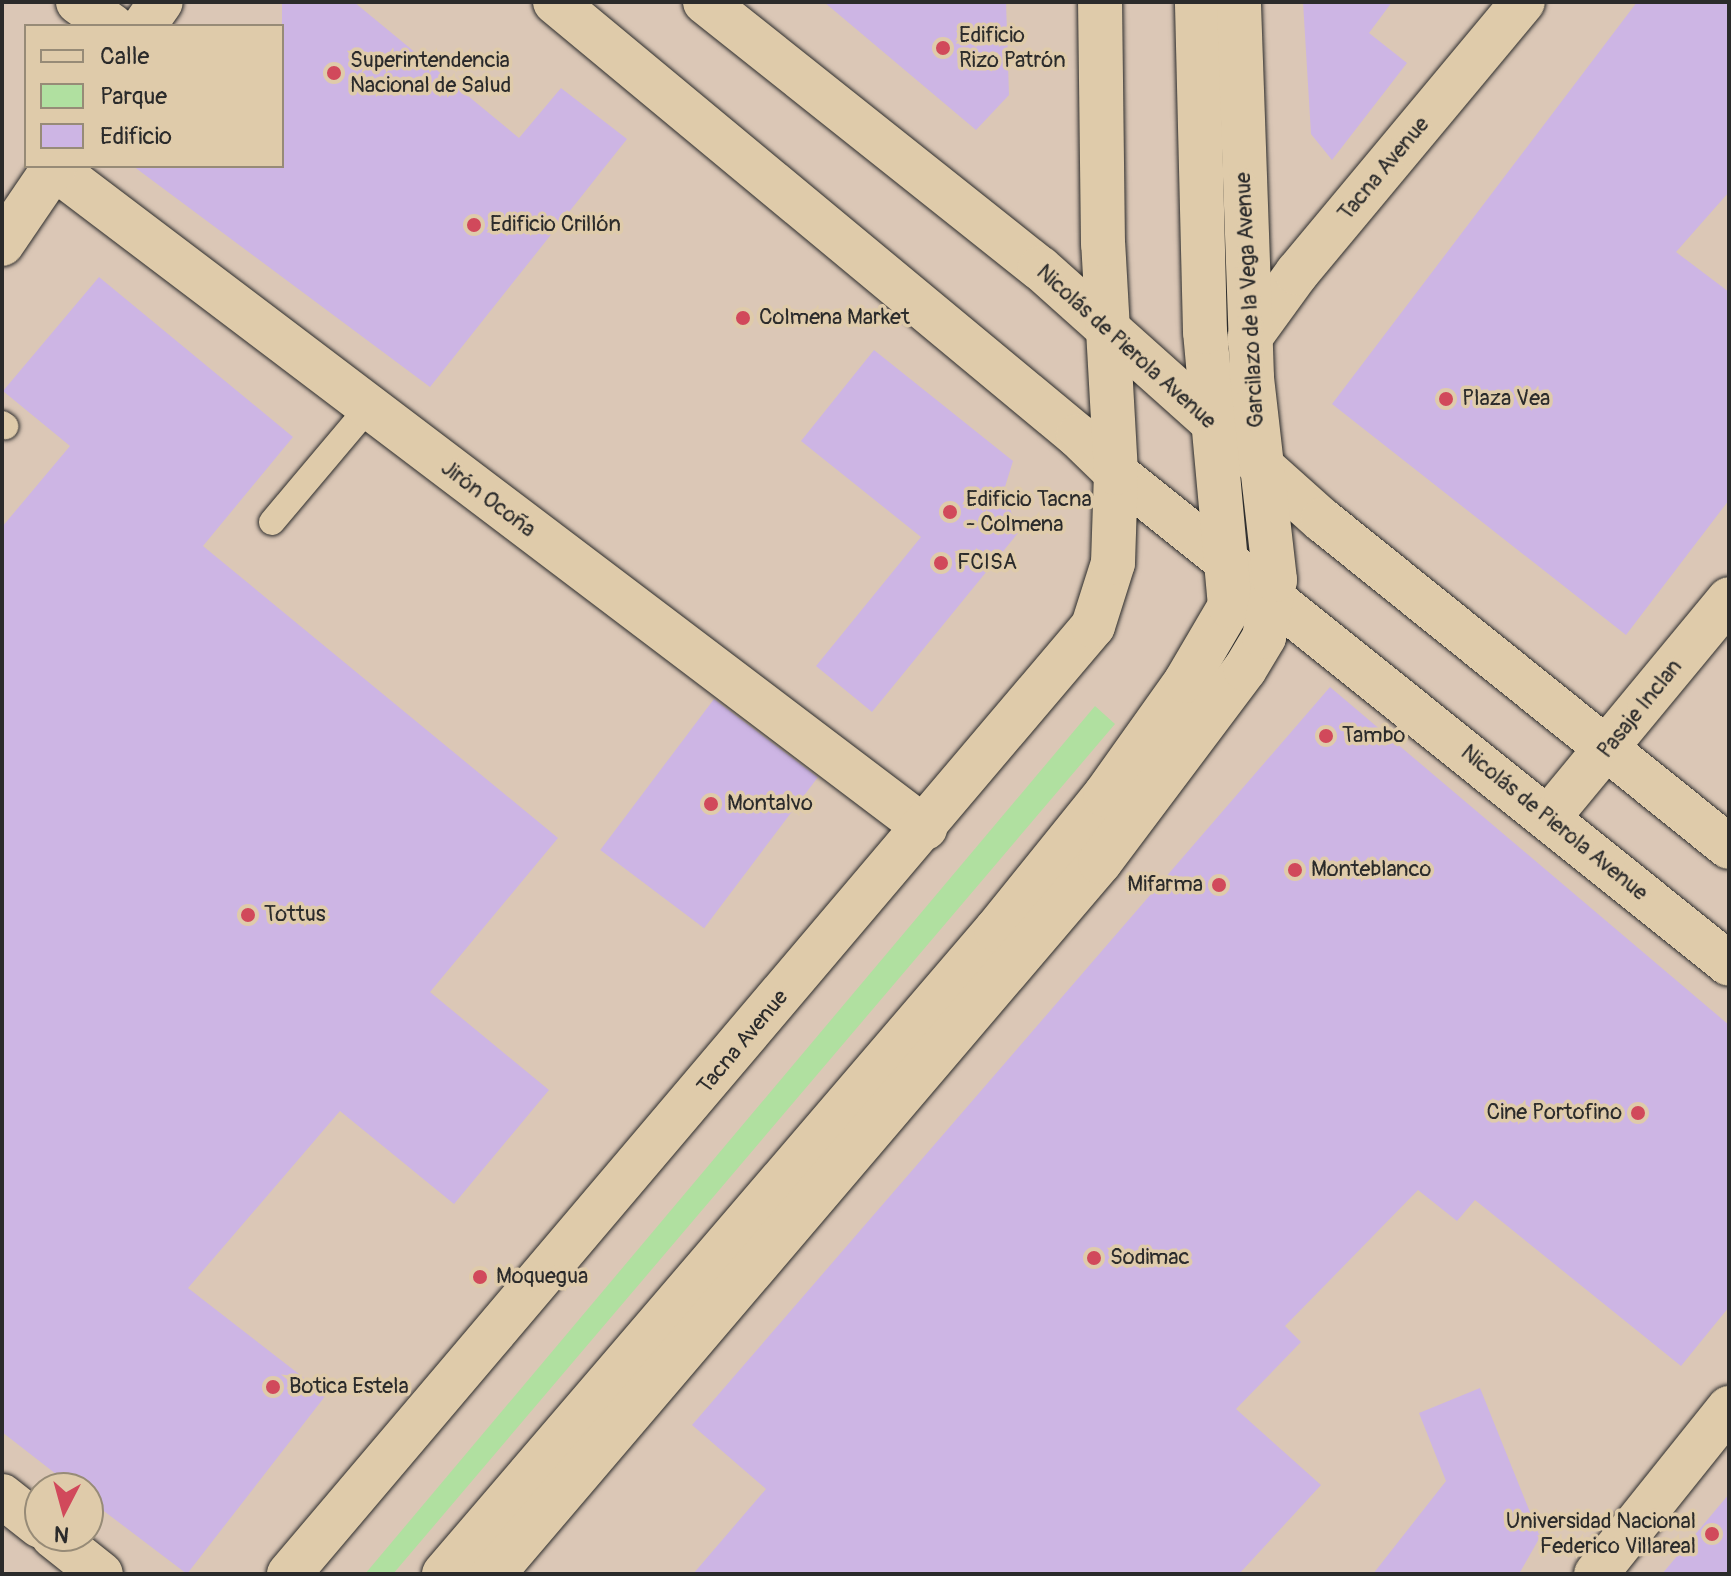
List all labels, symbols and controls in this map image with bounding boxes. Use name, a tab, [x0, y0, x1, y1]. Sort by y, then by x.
place label: Edificio Rizo Patrón	[959, 22, 1066, 74]
legend	[24, 24, 284, 168]
marker: Edificio Rizo Patrón	[934, 39, 952, 57]
text: Calle	[100, 42, 149, 71]
place label: Superintendencia Nacional de Salud	[350, 47, 511, 98]
marker: Superintendencia Nacional de Salud	[325, 64, 343, 82]
text: Parque	[100, 82, 167, 111]
street label: Tacna Avenue	[1333, 112, 1435, 226]
text: Edificio	[100, 122, 172, 151]
street label: Garcilazo de la Vega Avenue	[1230, 172, 1270, 428]
place label: Edificio Crillón	[490, 212, 621, 238]
marker: Edificio Crillón	[465, 216, 483, 234]
street label: Nicolás de Pierola Avenue	[1031, 259, 1221, 435]
place label: Colmena Market	[759, 305, 910, 331]
marker: Colmena Market	[734, 309, 752, 327]
place label: Plaza Vea	[1462, 386, 1550, 412]
marker: Plaza Vea	[1437, 390, 1455, 408]
street label: Jirón Ocoña	[436, 455, 540, 543]
place label: Edificio Tacna - Colmena	[966, 486, 1092, 538]
marker: Edificio Tacna - Colmena	[941, 503, 959, 521]
place label: FCISA	[957, 550, 1017, 576]
marker: FCISA	[932, 554, 950, 572]
street label: Pasaje Inclan	[1592, 654, 1688, 764]
place label: Tambo	[1342, 723, 1405, 749]
marker: Tambo	[1317, 727, 1335, 745]
street label: Nicolás de Pierola Avenue	[1455, 740, 1653, 906]
place label: Montalvo	[727, 791, 813, 817]
marker: Montalvo	[702, 795, 720, 813]
place label: Monteblanco	[1311, 857, 1431, 883]
marker: Monteblanco	[1286, 861, 1304, 879]
place label: Mifarma	[1127, 872, 1203, 898]
marker: Mifarma	[1210, 876, 1228, 894]
place label: Tottus	[264, 902, 326, 928]
marker: Tottus	[239, 906, 257, 924]
street label: Tacna Avenue	[692, 985, 794, 1099]
place label: Cine Portofino	[1487, 1100, 1622, 1126]
marker: Cine Portofino	[1629, 1104, 1647, 1122]
place label: Sodimac	[1110, 1245, 1190, 1271]
marker: Sodimac	[1085, 1249, 1103, 1267]
place label: Moquegua	[496, 1264, 588, 1290]
marker: Moquegua	[471, 1268, 489, 1286]
place label: Botica Estela	[289, 1374, 409, 1400]
marker: Botica Estela	[264, 1378, 282, 1396]
north arrow	[24, 1472, 104, 1552]
place label: Universidad Nacional Federico Villareal	[1506, 1508, 1696, 1560]
text: N	[53, 1519, 71, 1549]
marker: Universidad Nacional Federico Villareal	[1703, 1525, 1721, 1543]

